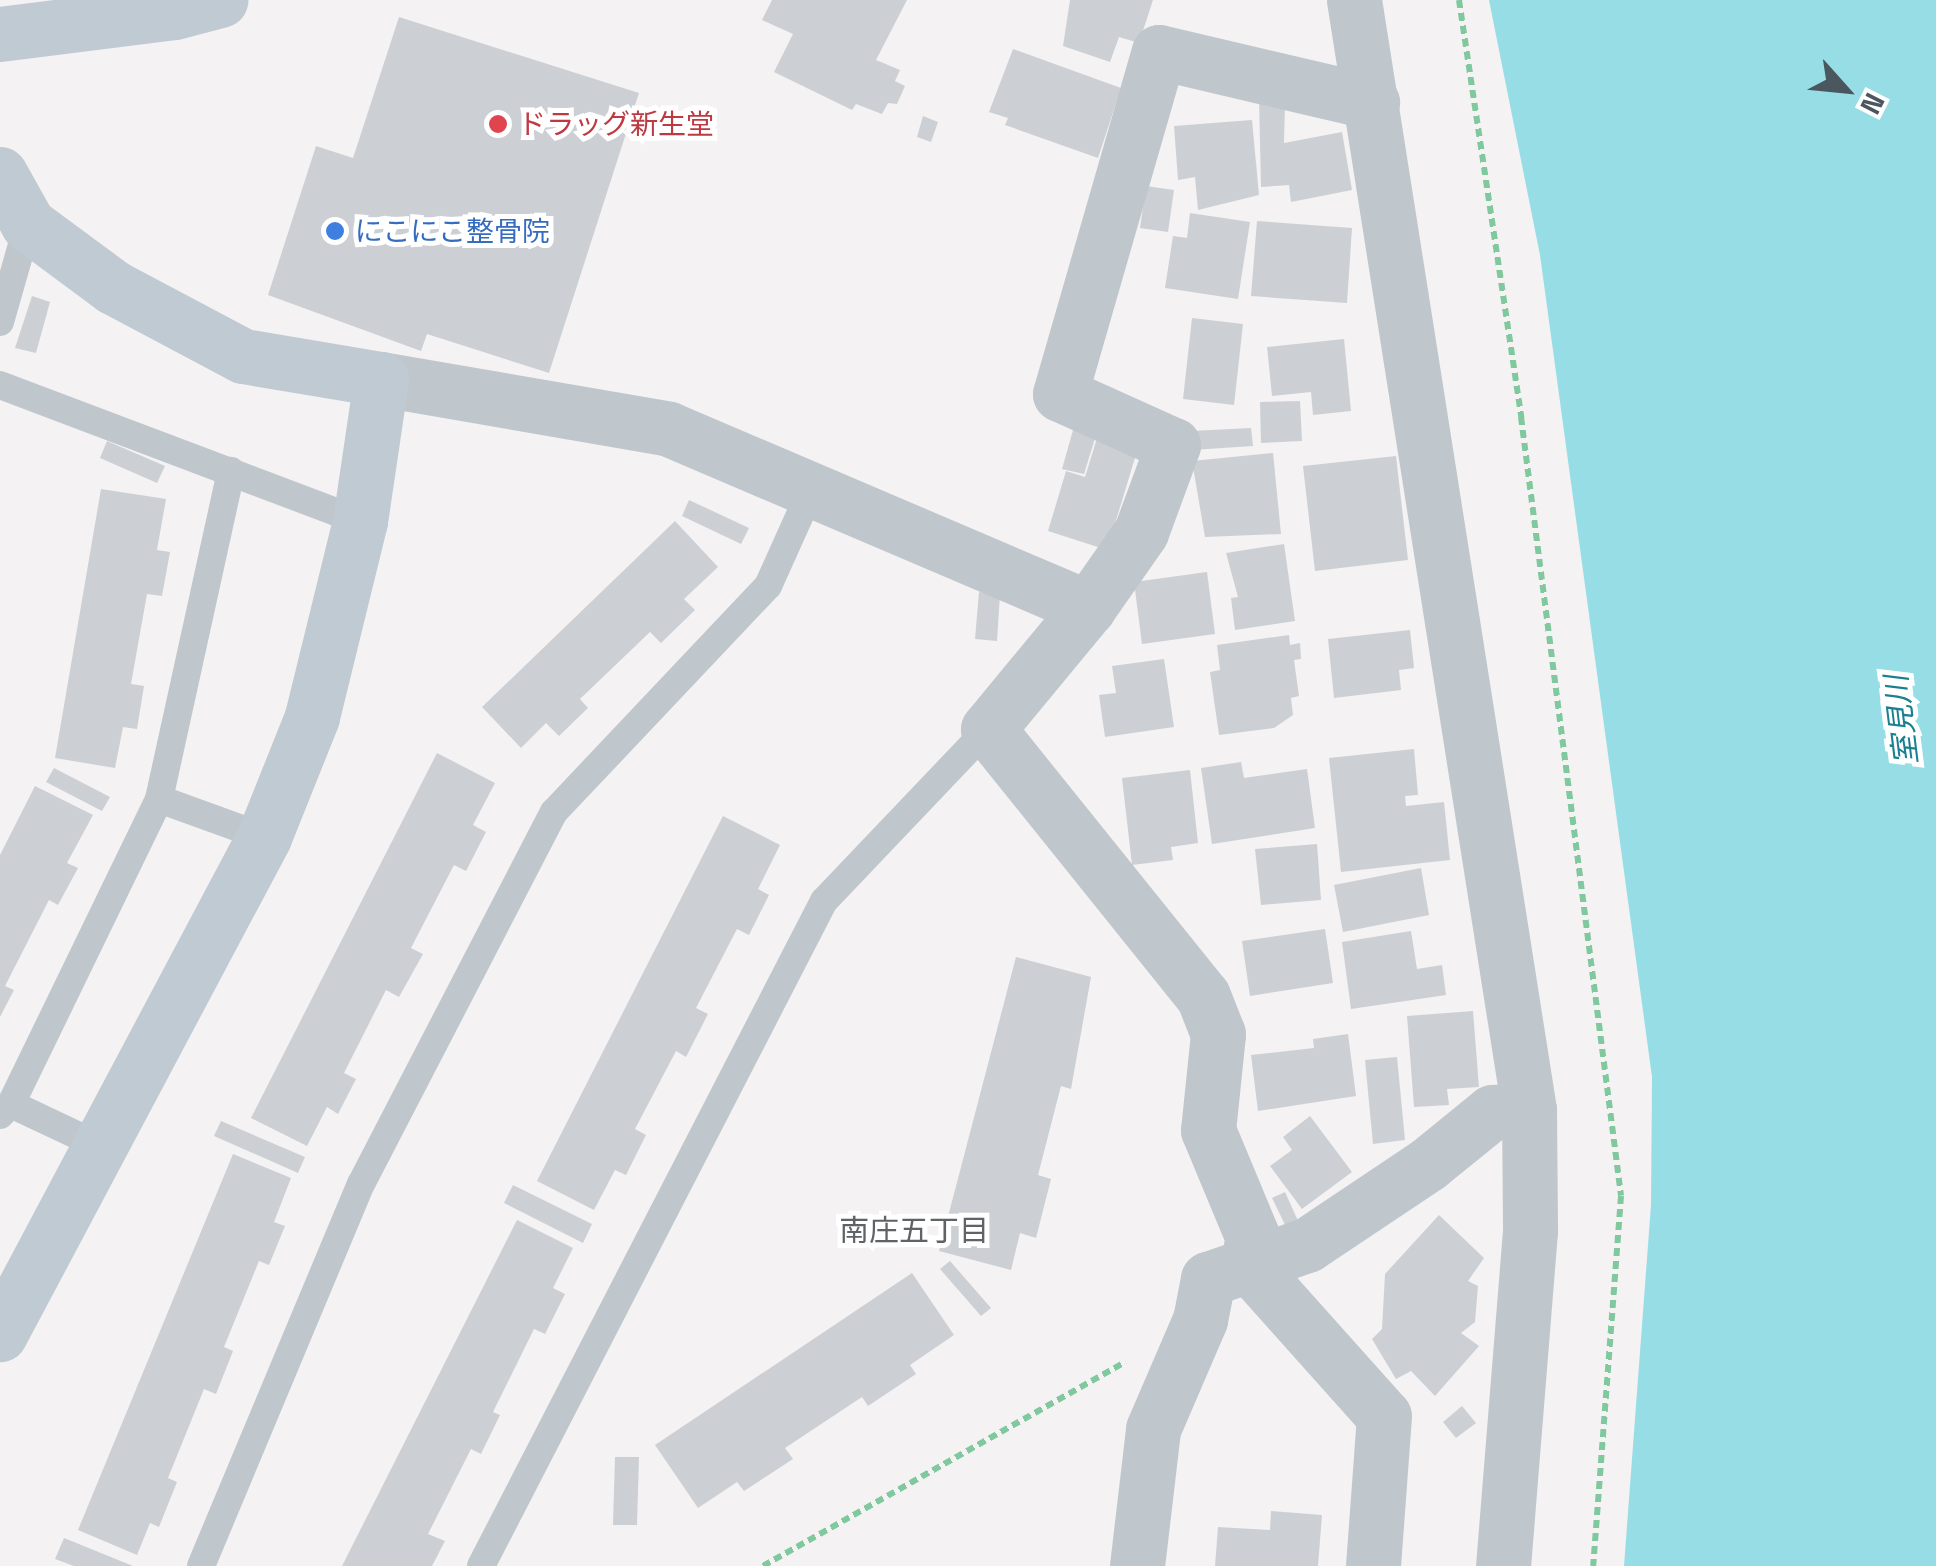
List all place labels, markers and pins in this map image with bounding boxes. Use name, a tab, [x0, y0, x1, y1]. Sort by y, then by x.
place label: ドラッグ新生堂	[518, 107, 714, 141]
marker: ドラッグ新生堂	[487, 113, 509, 135]
place label: にこにこ整骨院	[355, 214, 551, 248]
marker: にこにこ整骨院	[324, 220, 346, 242]

